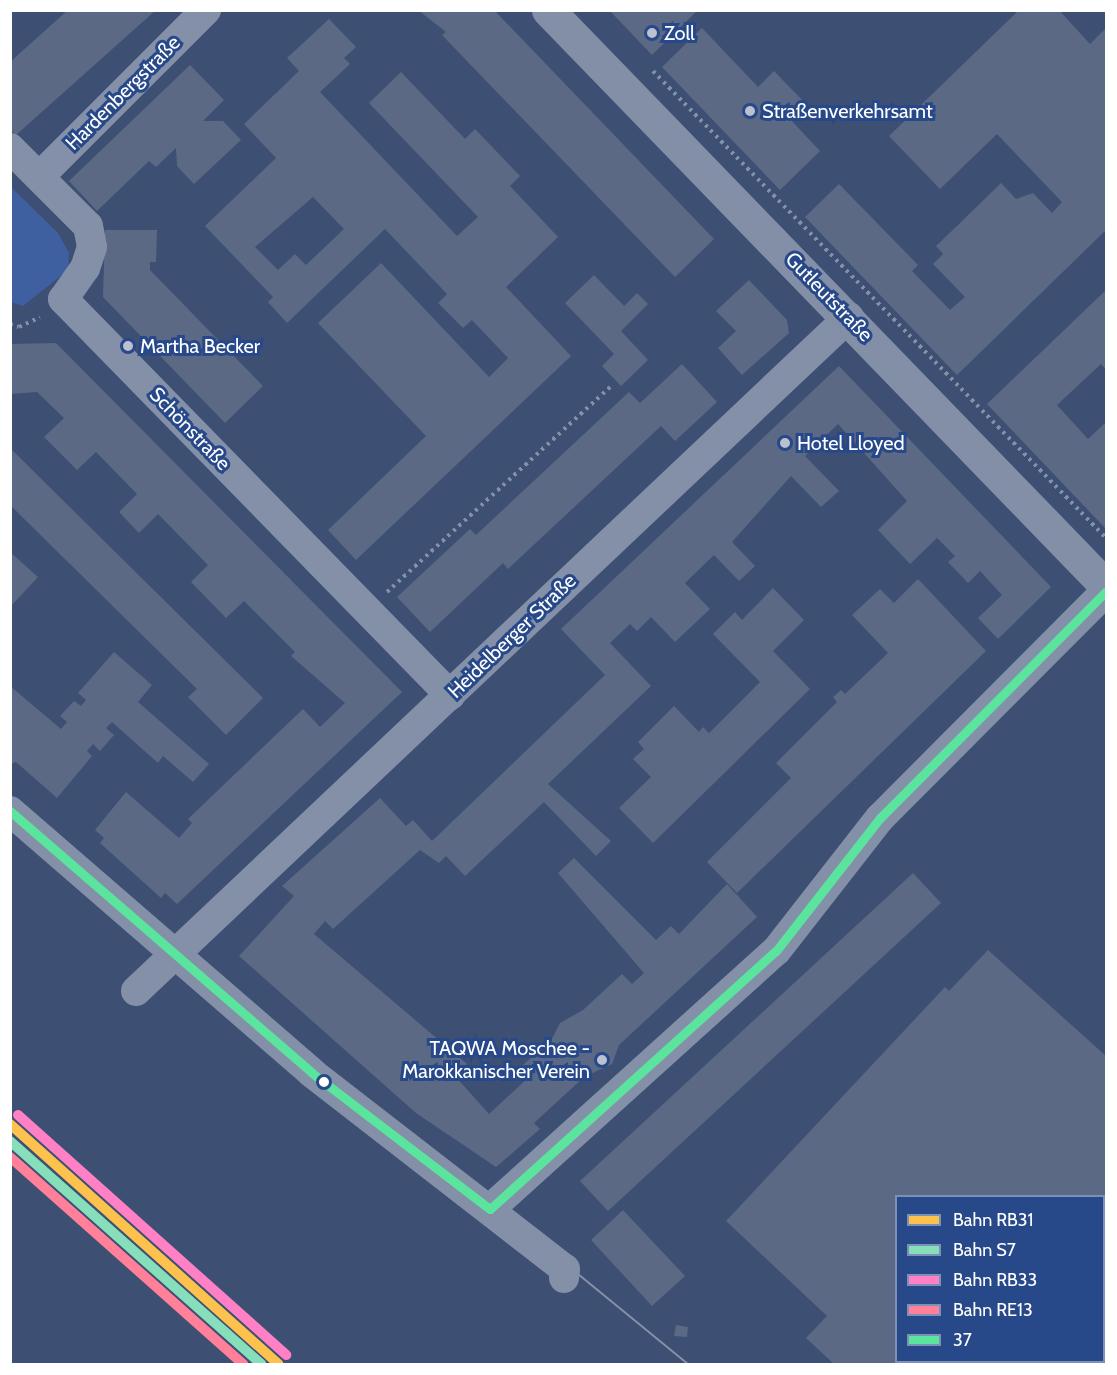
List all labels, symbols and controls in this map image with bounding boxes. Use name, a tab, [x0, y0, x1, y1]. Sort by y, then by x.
place label: Zoll	[664, 21, 695, 45]
marker: Zoll	[645, 26, 659, 40]
street label: Hardenbergstraße	[61, 31, 185, 155]
place label: Straßenverkehrsamt	[762, 99, 933, 123]
marker: Straßenverkehrsamt	[743, 104, 757, 118]
street label: Gutleutstraße	[780, 247, 878, 347]
place label: Martha Becker	[140, 334, 260, 358]
marker: Martha Becker	[121, 339, 135, 353]
street label: Schönstraße	[144, 382, 236, 476]
place label: Hotel Lloyed	[797, 431, 904, 455]
marker: Hotel Lloyed	[778, 436, 792, 450]
street label: Heidelberger Straße	[443, 569, 581, 703]
place label: TAQWA Moschee - Marokkanischer Verein	[402, 1036, 590, 1083]
marker: TAQWA Moschee - Marokkanischer Verein	[595, 1053, 609, 1067]
unlabelled marker	[318, 1076, 330, 1088]
legend	[895, 1195, 1105, 1363]
text: Bahn RB31	[953, 1209, 1033, 1231]
text: Bahn S7	[953, 1239, 1016, 1261]
text: Bahn RB33	[953, 1269, 1037, 1291]
text: Bahn RE13	[953, 1299, 1033, 1321]
text: 37	[953, 1329, 972, 1351]

